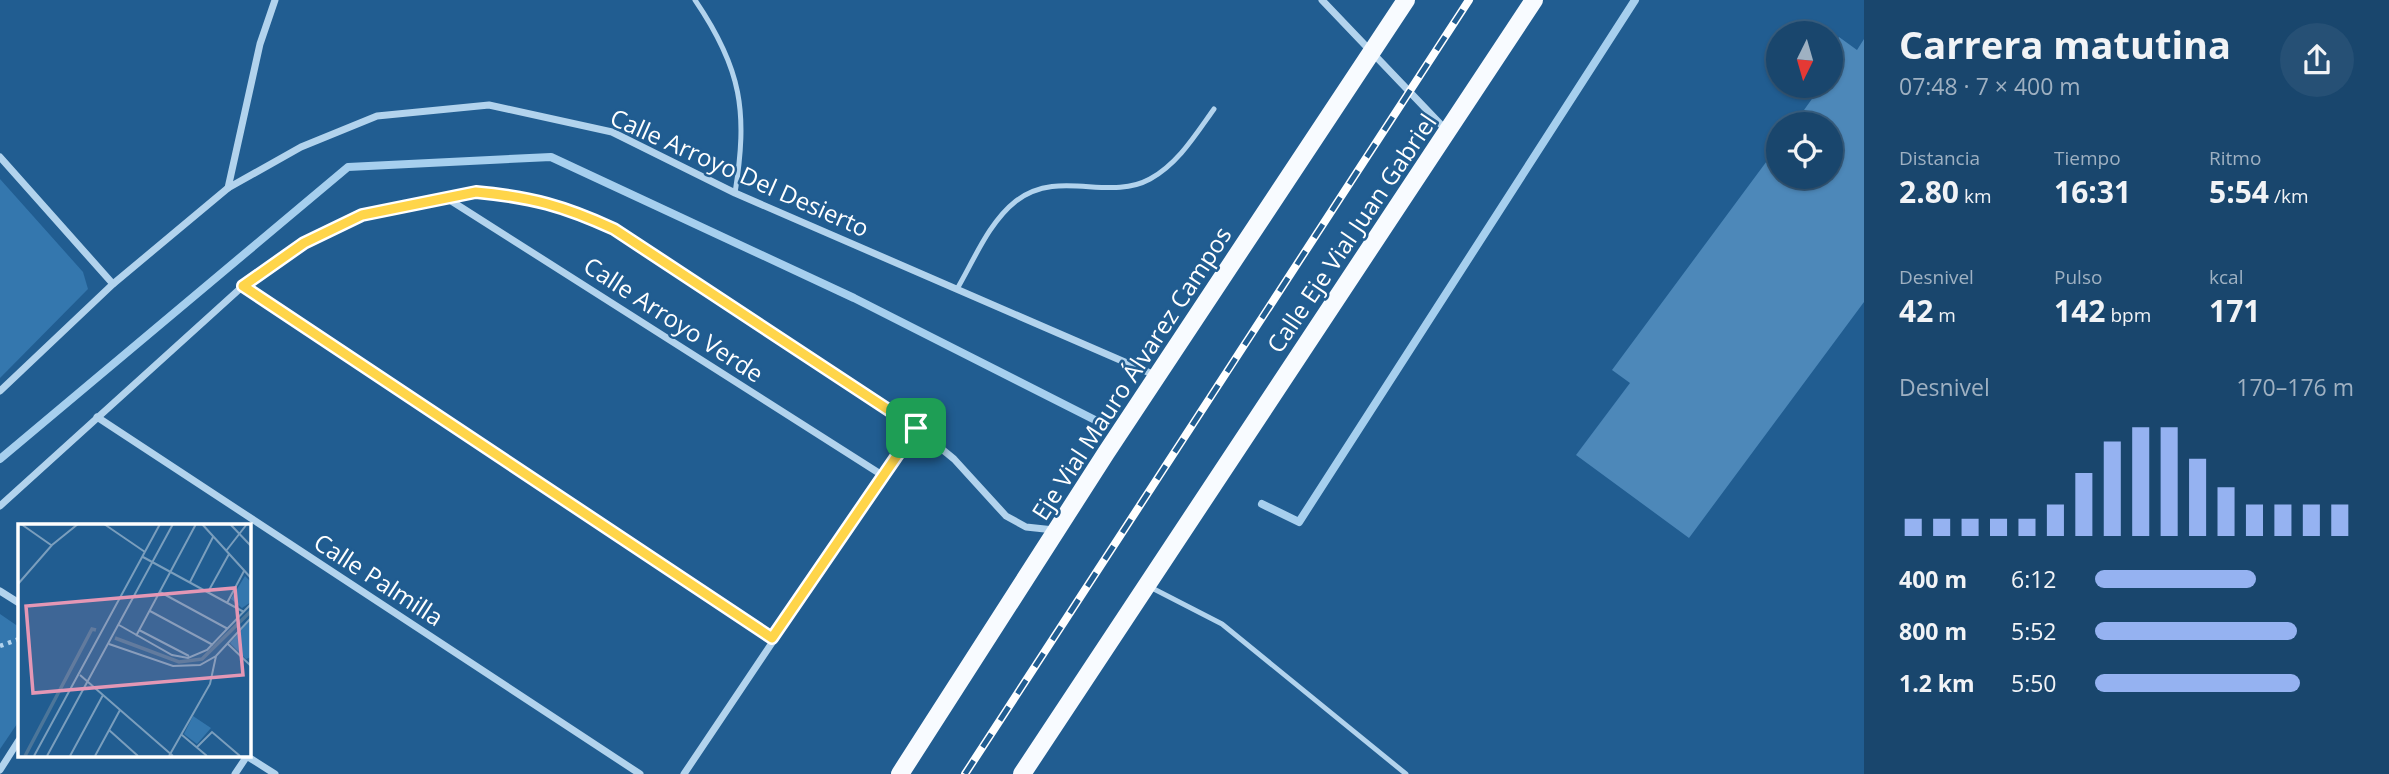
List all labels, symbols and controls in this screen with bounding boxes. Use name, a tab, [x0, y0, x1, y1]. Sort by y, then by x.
text: Carrera matutina	[1899, 18, 2231, 70]
north arrow	[1766, 21, 1843, 98]
map controls	[1766, 21, 1843, 189]
button: share	[2280, 23, 2354, 97]
text: 07:48 · 7 × 400 m	[1899, 70, 2081, 102]
street label: Calle Arroyo Del Desierto	[605, 100, 875, 244]
street label: Calle Eje Vial Juan Gabriel	[1259, 107, 1443, 359]
button: locate	[1766, 112, 1843, 189]
text: Distancia	[1899, 145, 1980, 171]
text: Tiempo	[2054, 145, 2121, 171]
text: Ritmo	[2209, 145, 2261, 171]
text: 2.80	[1899, 171, 1959, 212]
text: 16:31	[2054, 171, 2131, 212]
text: 5:54	[2209, 171, 2269, 212]
text: km	[1959, 183, 1992, 209]
text: /km	[2269, 183, 2309, 209]
street label: Eje Vial Mauro Álvarez Campos	[1024, 220, 1238, 526]
street label: Calle Arroyo Verde	[578, 249, 770, 389]
text: Desnivel	[1899, 264, 1974, 290]
text: Pulso	[2054, 264, 2102, 290]
text: kcal	[2209, 264, 2243, 290]
text: 42	[1899, 290, 1933, 331]
text: 142	[2054, 290, 2105, 331]
text: 171	[2209, 290, 2260, 331]
text: m	[1933, 302, 1956, 328]
text: bpm	[2105, 302, 2151, 328]
text: Desnivel	[1899, 371, 1990, 403]
text: 170–176 m	[2236, 371, 2354, 403]
pin	[886, 398, 946, 458]
icon: arrive	[897, 409, 935, 447]
inset map	[18, 524, 250, 756]
street label: Calle Palmilla	[308, 525, 450, 633]
text: 400 m	[1899, 563, 1967, 595]
text: 6:12	[2011, 563, 2057, 595]
text: 800 m	[1899, 615, 1967, 647]
text: 5:52	[2011, 615, 2057, 647]
text: 1.2 km	[1899, 667, 1975, 699]
text: 5:50	[2011, 667, 2057, 699]

